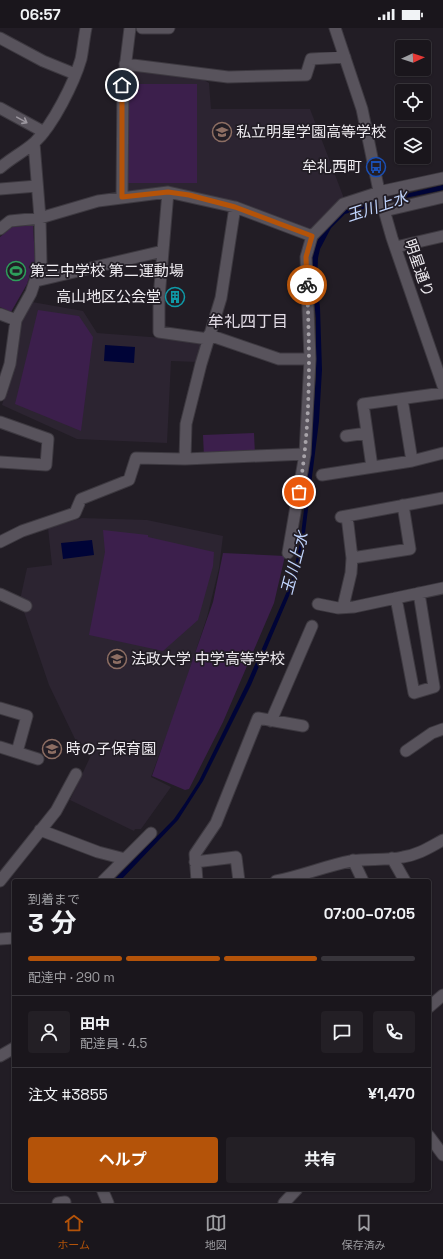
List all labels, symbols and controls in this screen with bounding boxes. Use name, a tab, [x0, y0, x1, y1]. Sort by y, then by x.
text: 06:57	[20, 5, 61, 24]
north arrow	[395, 40, 431, 76]
map controls	[395, 40, 431, 164]
pin	[105, 68, 139, 102]
icon: home	[111, 74, 133, 96]
button: locate	[395, 84, 431, 120]
one-way arrow	[16, 117, 28, 124]
school or university icon: 私立明星学園高等学校	[211, 121, 233, 143]
place label: 私立明星学園高等学校	[236, 122, 386, 141]
button: layers	[395, 128, 431, 164]
bus stop icon: 牟礼西町	[365, 156, 387, 178]
place label: 牟礼西町	[302, 157, 362, 176]
water label: 玉川上水	[343, 186, 413, 226]
street label: 明星通り	[401, 236, 438, 299]
sports icon: 第三中学校 第二運動場	[5, 260, 27, 282]
place label: 第三中学校 第二運動場	[30, 261, 184, 280]
courier	[287, 265, 327, 305]
icon: bike	[296, 274, 318, 296]
building icon: 高山地区公会堂	[164, 286, 186, 308]
place label: 高山地区公会堂	[56, 287, 161, 306]
district label: 牟礼四丁目	[208, 311, 288, 332]
pin	[282, 475, 316, 509]
icon: bag	[288, 481, 310, 503]
water label: 玉川上水	[276, 528, 313, 597]
school or university icon: 法政大学 中学高等学校	[106, 648, 128, 670]
place label: 法政大学 中学高等学校	[131, 649, 285, 668]
school or university icon: 時の子保育園	[41, 738, 63, 760]
place label: 時の子保育園	[66, 739, 156, 758]
text: 到着まで	[28, 891, 80, 908]
text: 07:00–07:05	[324, 904, 415, 923]
text: 3 分	[28, 906, 76, 940]
text: 配達中 · 290 m	[28, 969, 115, 986]
button: person	[28, 1011, 70, 1053]
button: chat	[321, 1011, 363, 1053]
button: phone	[373, 1011, 415, 1053]
text: 田中	[80, 1014, 110, 1033]
text: 配達員 · 4.5	[80, 1035, 147, 1052]
text: ¥1,470	[368, 1084, 415, 1103]
text: 注文 #3855	[28, 1085, 108, 1104]
button: ヘルプ	[28, 1137, 218, 1183]
button: 共有	[226, 1137, 415, 1183]
tab: ホーム	[57, 1212, 90, 1252]
tab: 地図	[205, 1212, 227, 1252]
tab: 保存済み	[342, 1212, 386, 1252]

